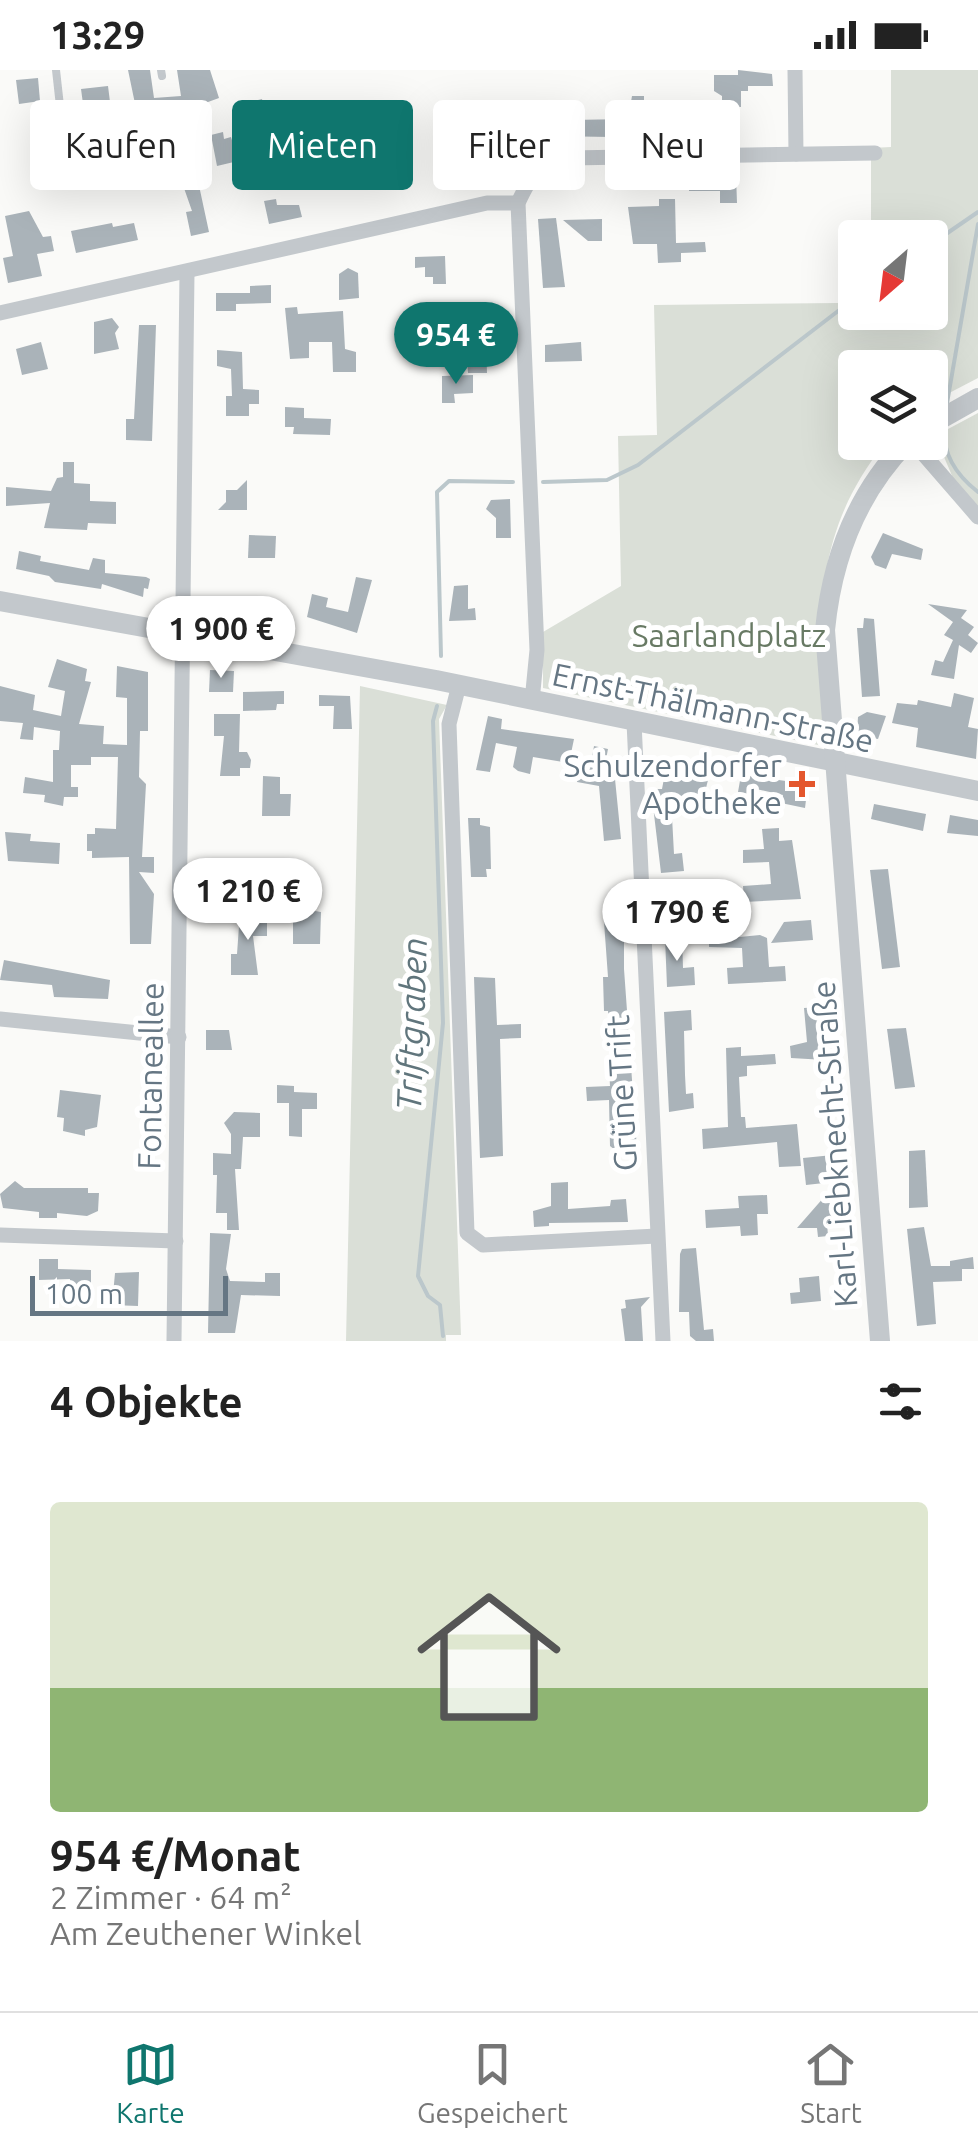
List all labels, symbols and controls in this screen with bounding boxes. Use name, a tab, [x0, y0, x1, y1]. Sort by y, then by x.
text: 13:29	[50, 14, 145, 56]
chip: Kaufen	[30, 100, 212, 190]
chip: Mieten	[232, 100, 413, 190]
chip: Filter	[433, 100, 585, 190]
chip: Neu	[605, 100, 740, 190]
north arrow	[838, 220, 948, 330]
map controls	[838, 220, 948, 460]
pin: 954 €	[386, 302, 526, 387]
text: 954 €	[416, 316, 496, 352]
button: layers	[838, 350, 948, 460]
pin: 1 900 €	[129, 596, 313, 681]
text: 1 900 €	[168, 610, 274, 646]
park label: Saarlandplatz	[632, 617, 826, 653]
street label: Ernst-Thälmann-Straße	[549, 655, 877, 759]
place label: Schulzendorfer Apotheke	[563, 747, 782, 820]
marker: Schulzendorfer Apotheke	[791, 773, 813, 795]
pin: 1 210 €	[156, 858, 340, 943]
text: 1 210 €	[195, 872, 301, 908]
pin: 1 790 €	[585, 879, 769, 964]
text: 1 790 €	[624, 893, 730, 929]
water label: Triftgraben	[388, 937, 434, 1111]
street label: Karl-Liebknecht-Straße	[805, 980, 863, 1309]
street label: Fontaneallee	[130, 982, 170, 1170]
street label: Grüne Trift	[599, 1014, 643, 1172]
scale bar	[30, 1271, 228, 1316]
text: 100 m	[45, 1278, 123, 1309]
icon: filters	[873, 1374, 928, 1429]
text: 4 Objekte	[50, 1378, 243, 1425]
icon: home	[399, 1567, 579, 1747]
text: 954 €/Monat	[50, 1832, 301, 1879]
text: 2 Zimmer · 64 m²	[50, 1879, 292, 1915]
text: Am Zeuthener Winkel	[50, 1915, 362, 1951]
tab: Karte	[116, 2037, 185, 2128]
tab: Gespeichert	[417, 2037, 568, 2128]
tab: Start	[800, 2037, 862, 2128]

